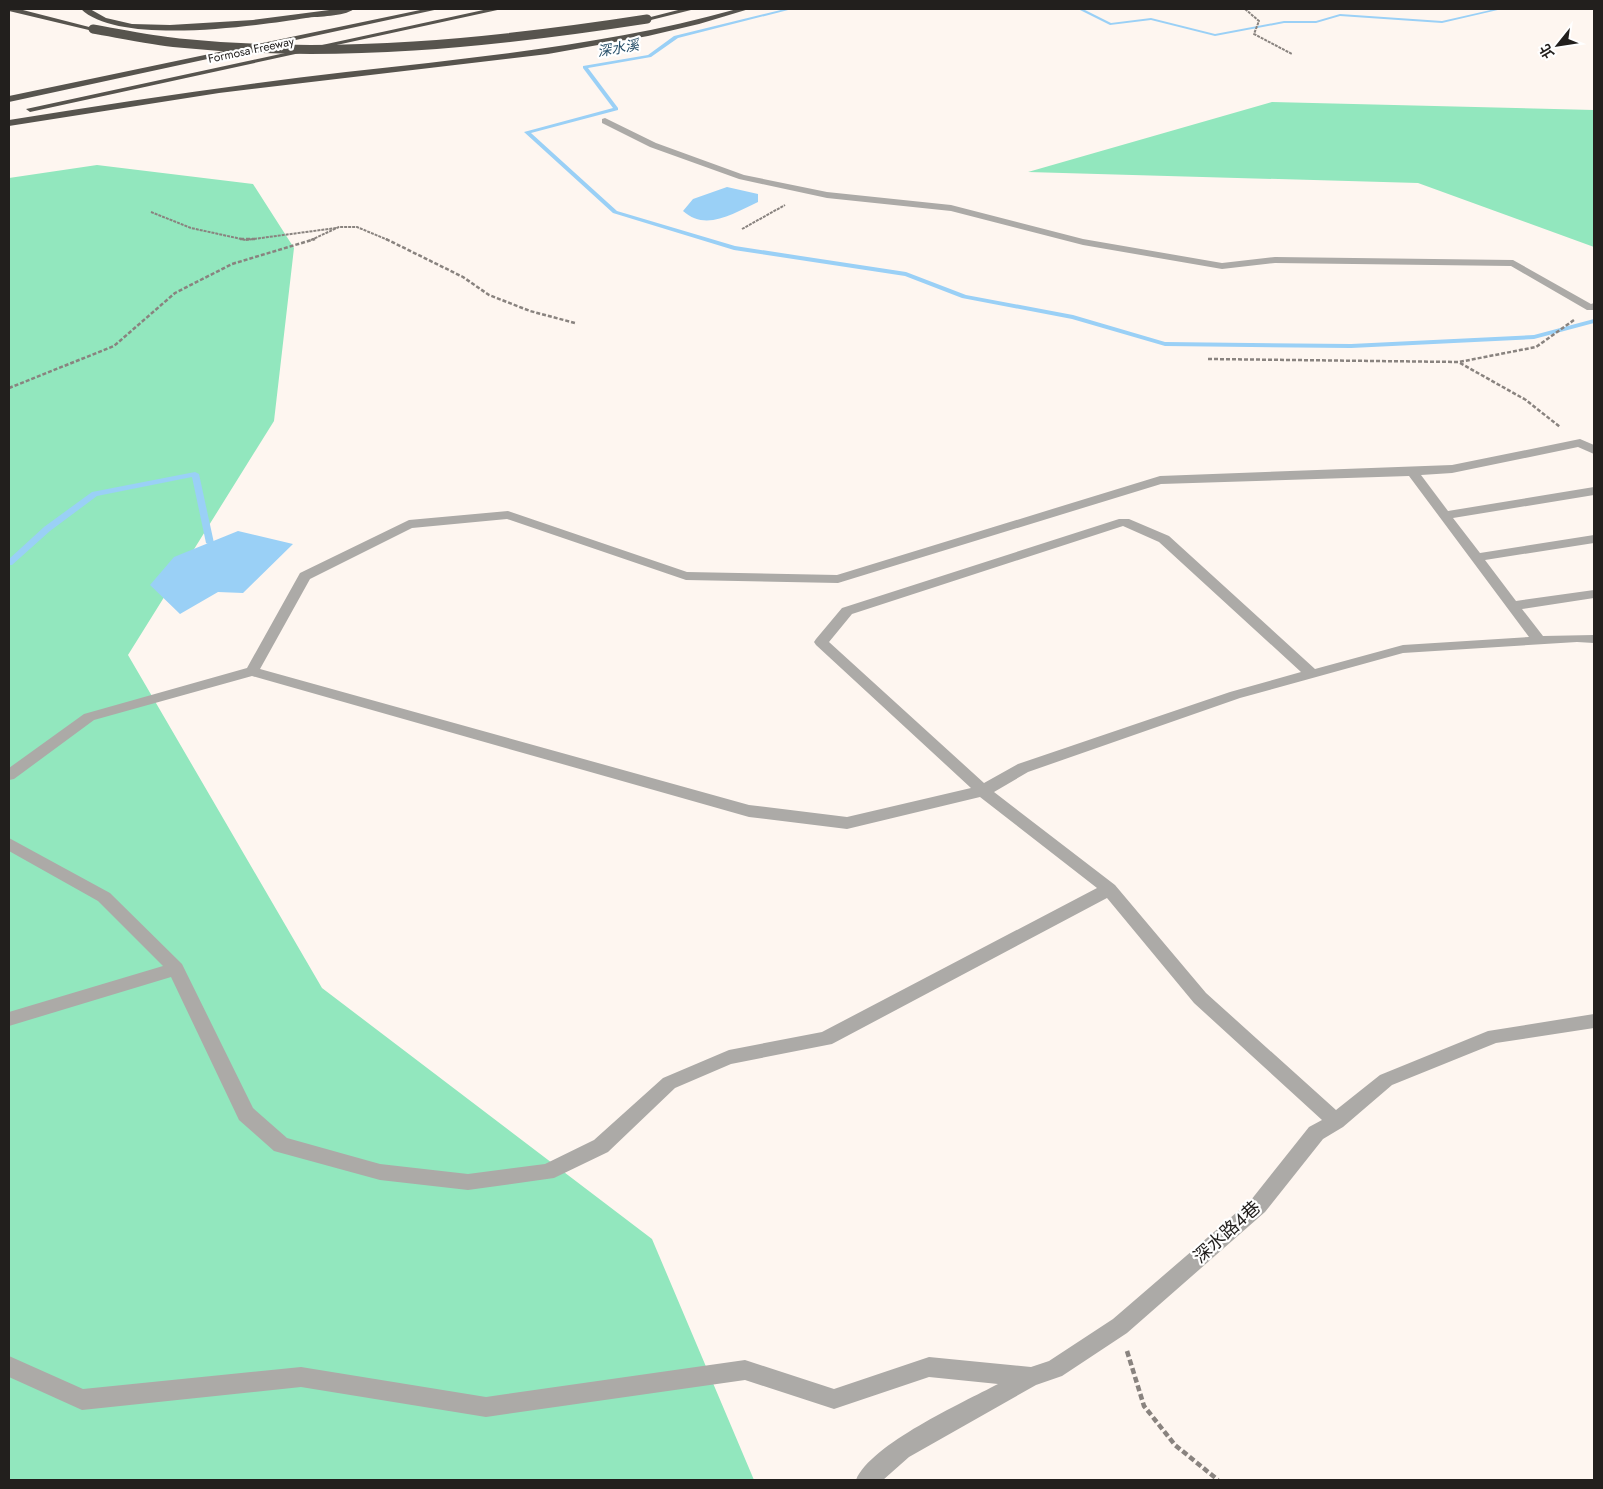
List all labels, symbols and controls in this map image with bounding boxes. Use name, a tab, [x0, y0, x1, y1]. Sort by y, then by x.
north arrow	[1533, 20, 1583, 70]
street label: Formosa Freeway	[206, 32, 296, 68]
water label: 深水溪	[596, 34, 642, 61]
text: 北	[1535, 40, 1559, 63]
street label: 深水路4巷	[1188, 1195, 1266, 1269]

